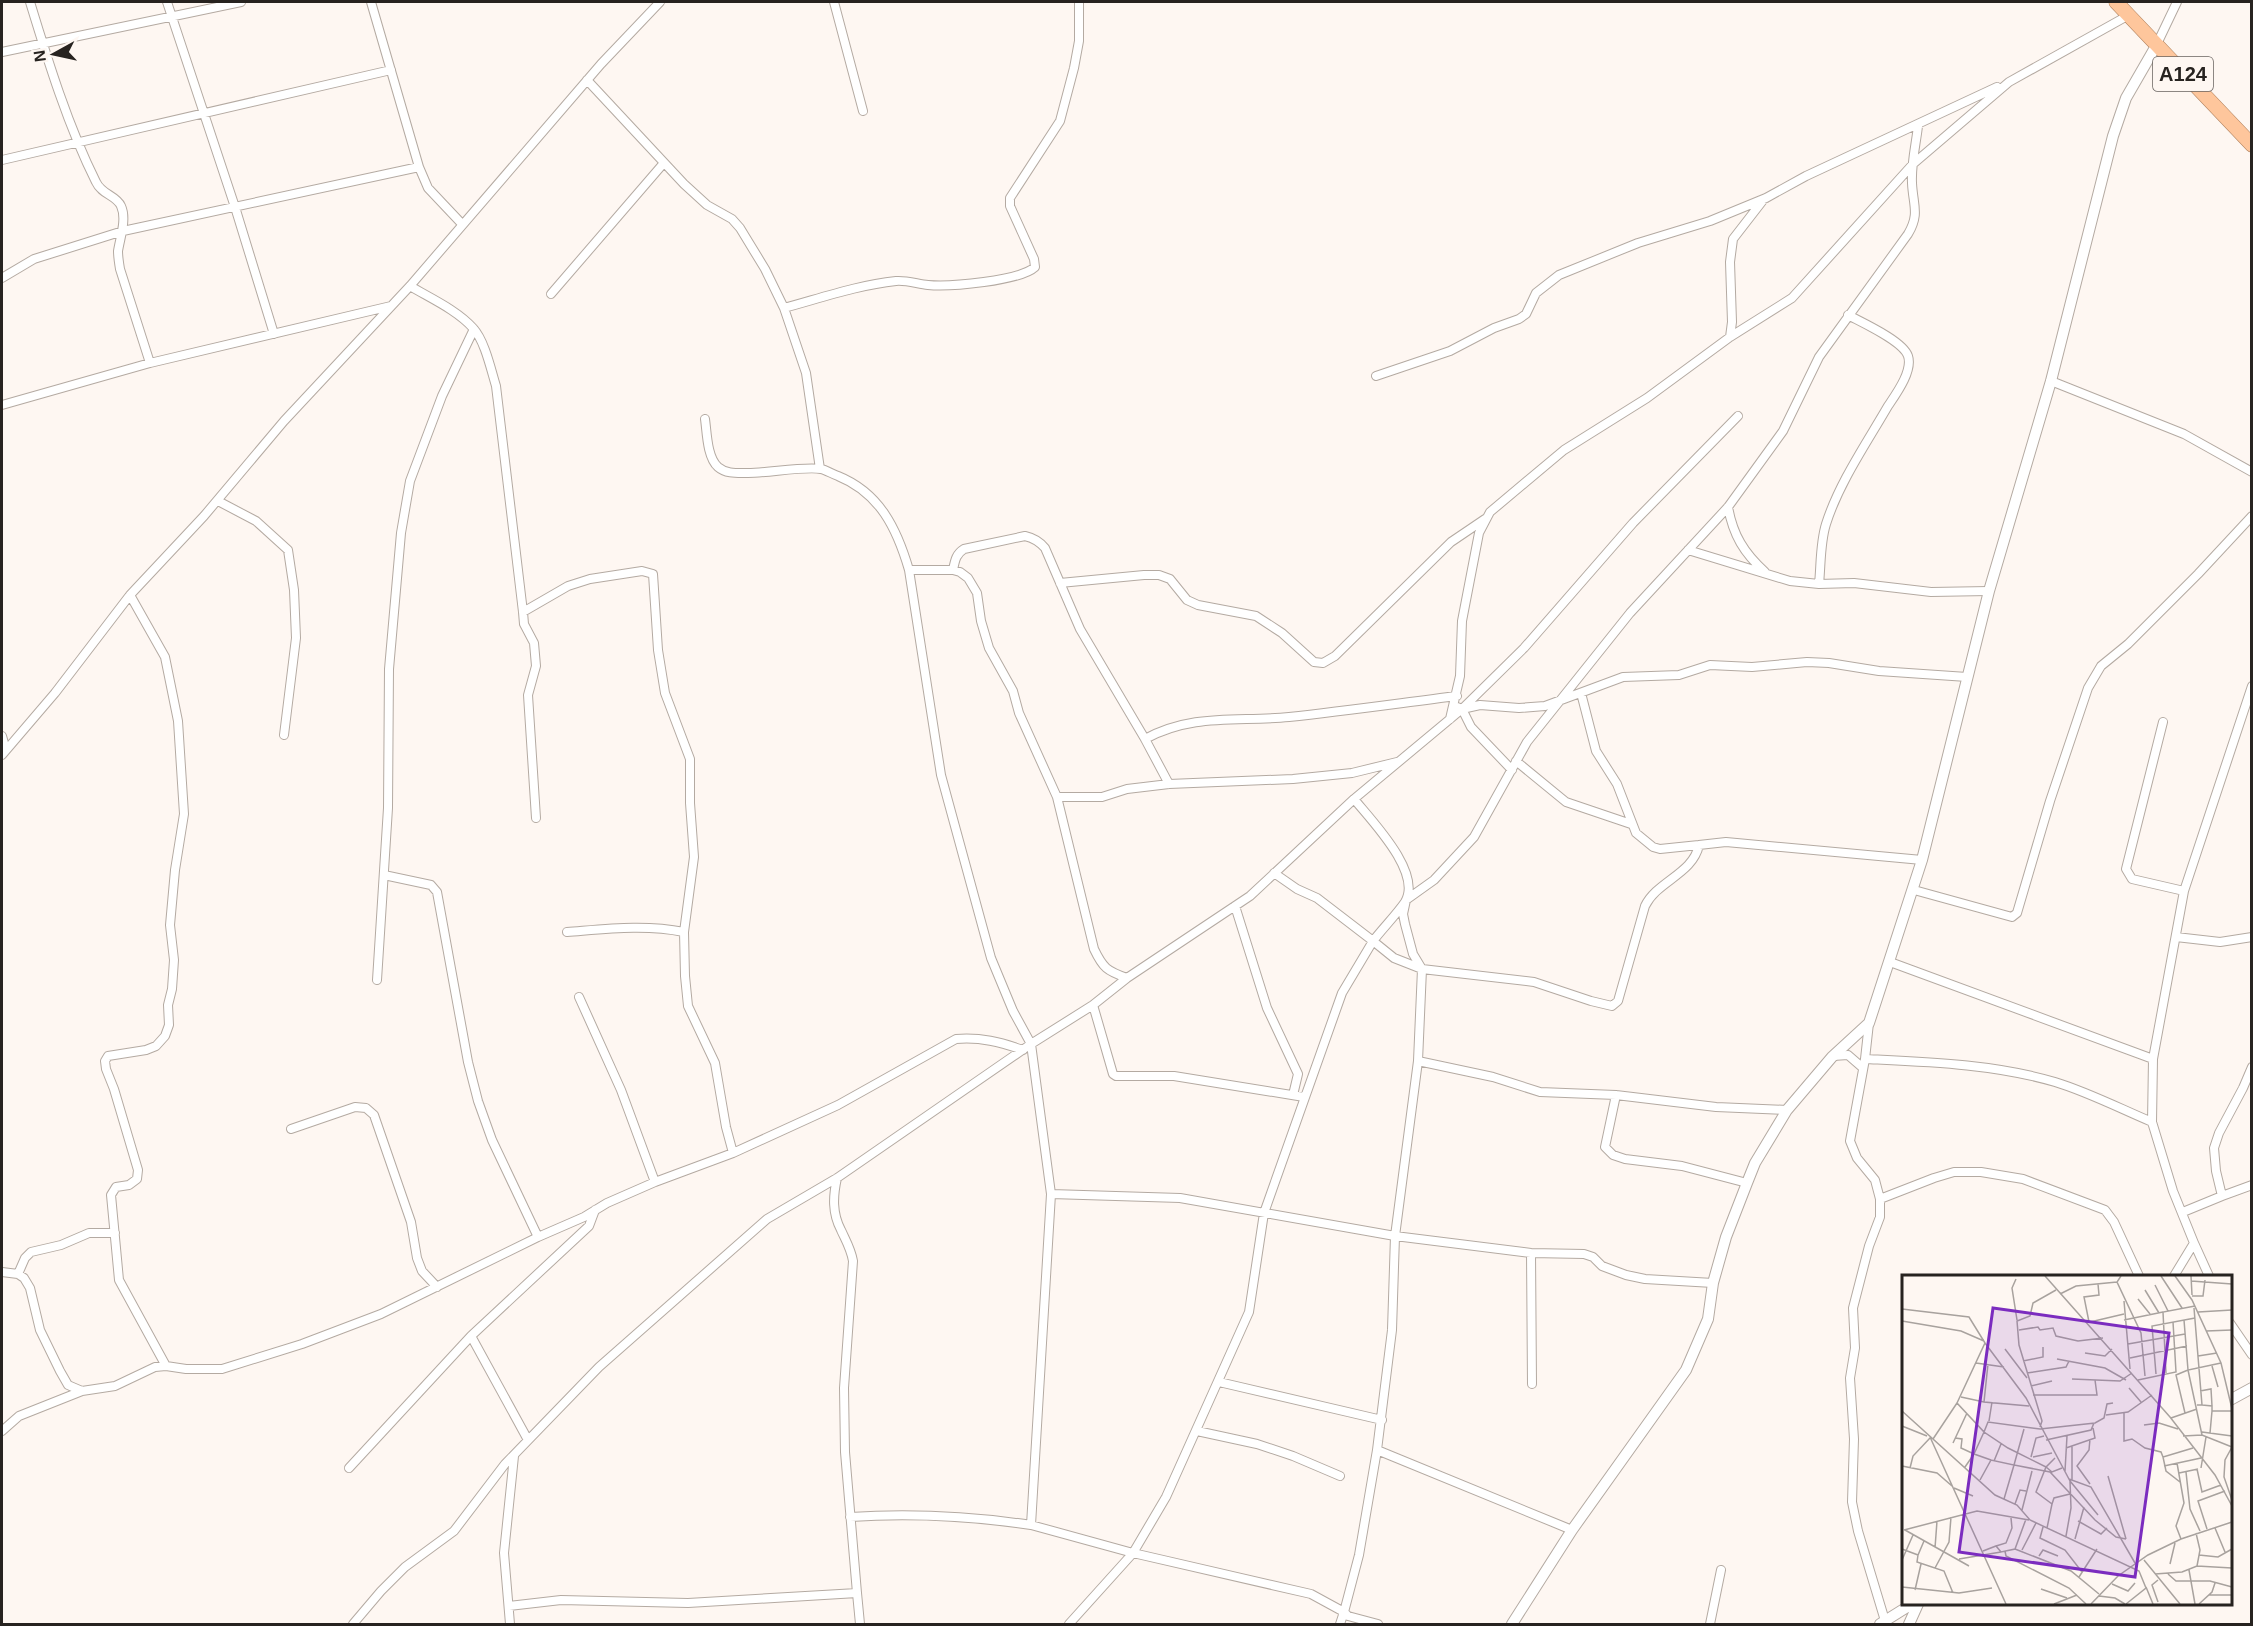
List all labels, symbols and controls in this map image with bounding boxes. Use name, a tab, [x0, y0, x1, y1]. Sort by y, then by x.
north arrow	[24, 24, 84, 84]
text: N	[30, 49, 49, 63]
road number: A124	[2153, 57, 2213, 91]
inset map	[1902, 1275, 2232, 1605]

